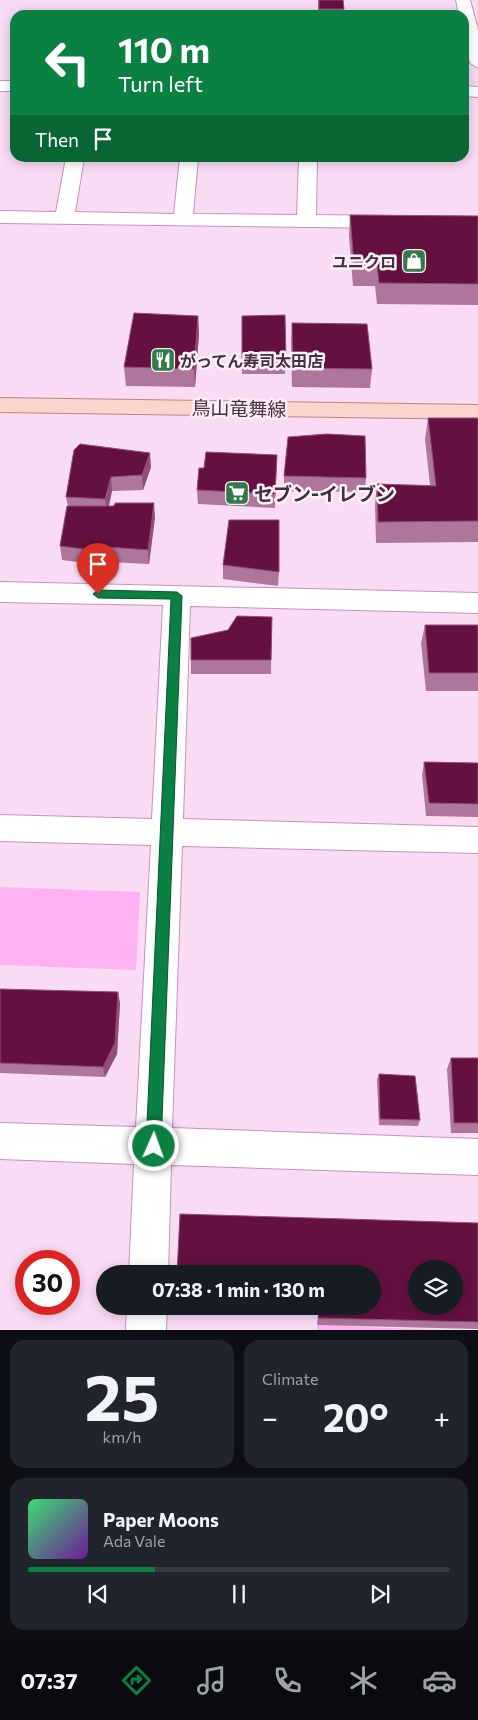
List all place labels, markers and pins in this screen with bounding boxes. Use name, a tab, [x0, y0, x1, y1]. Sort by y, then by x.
shop icon: ユニクロ	[401, 248, 427, 274]
place label: ユニクロ	[332, 252, 396, 271]
restaurant icon: がってん寿司太田店	[150, 347, 176, 373]
place label: がってん寿司太田店	[180, 351, 323, 370]
supermarket icon: セブン-イレブン	[224, 480, 250, 506]
place label: セブン-イレブン	[254, 482, 395, 505]
pin	[77, 543, 119, 594]

